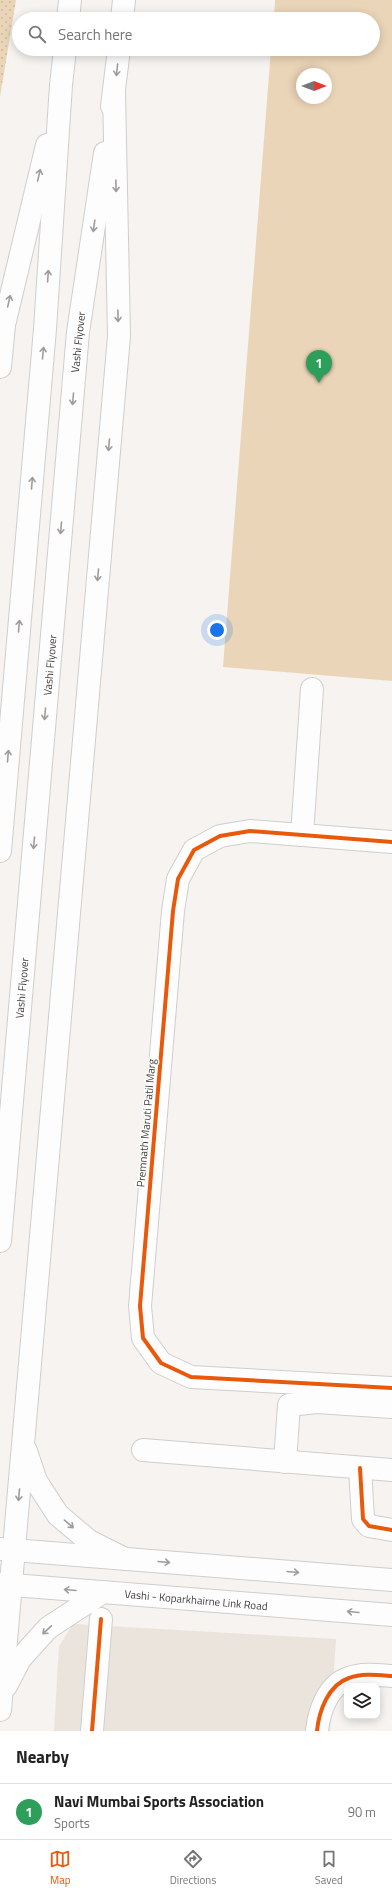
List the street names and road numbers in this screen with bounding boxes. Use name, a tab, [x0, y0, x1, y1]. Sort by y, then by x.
street label: Vashi Flyover	[67, 311, 89, 373]
street label: Vashi Flyover	[39, 634, 61, 696]
street label: Vashi Flyover	[11, 957, 33, 1019]
street label: Premnath Maruti Patil Marg	[132, 1058, 160, 1188]
street label: Vashi - Koparkhairne Link Road	[124, 1586, 268, 1614]

